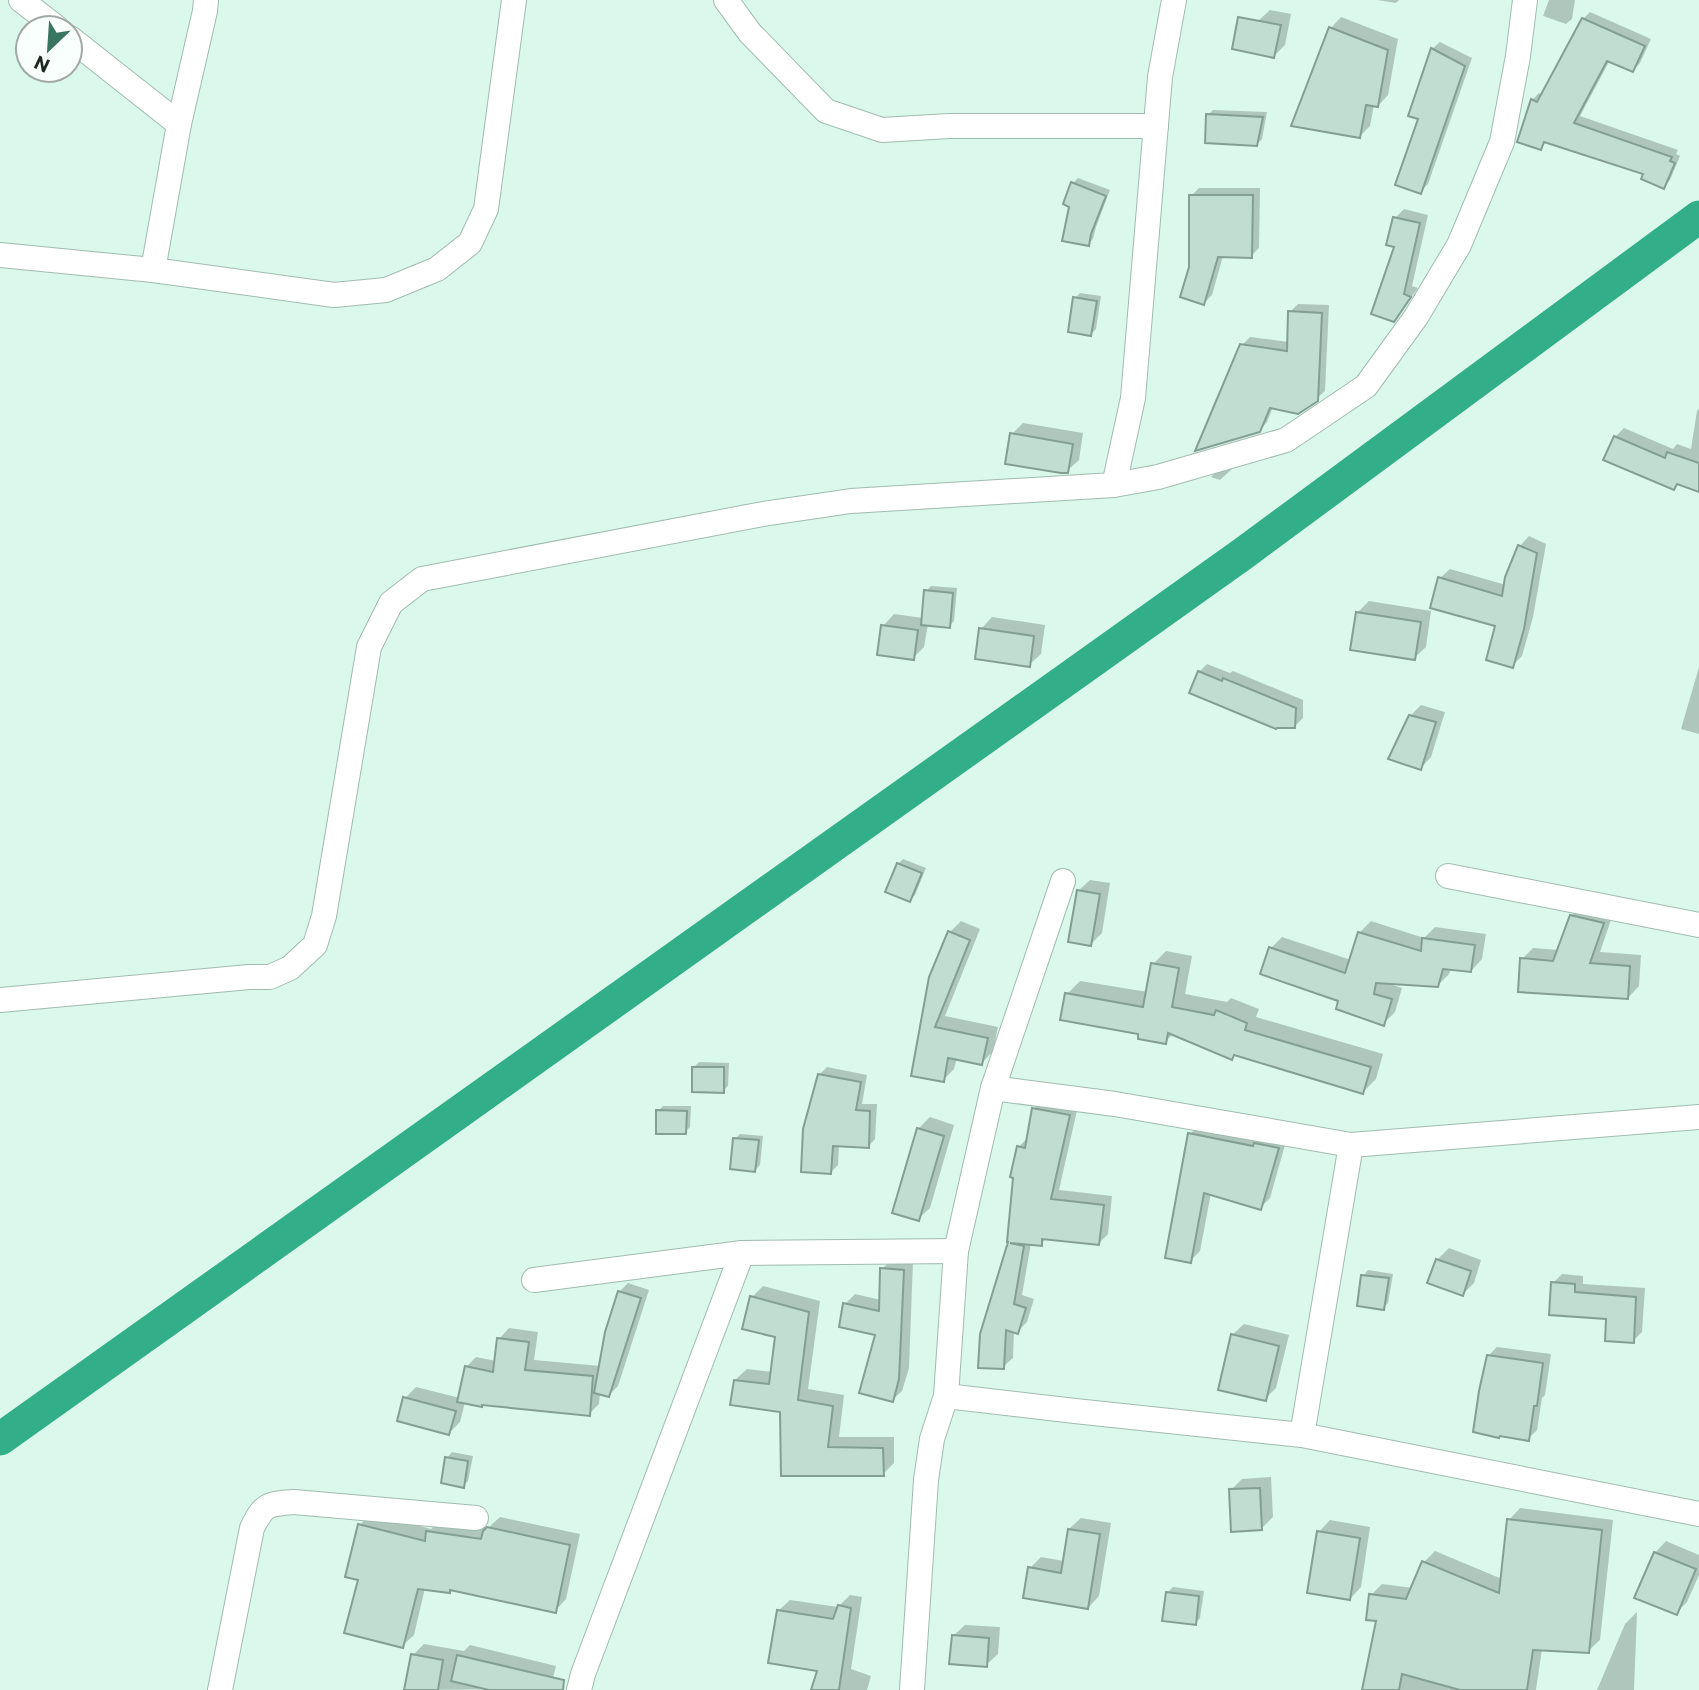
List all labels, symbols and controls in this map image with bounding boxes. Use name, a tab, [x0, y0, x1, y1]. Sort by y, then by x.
north arrow	[14, 14, 84, 84]
text: N	[30, 51, 53, 78]

